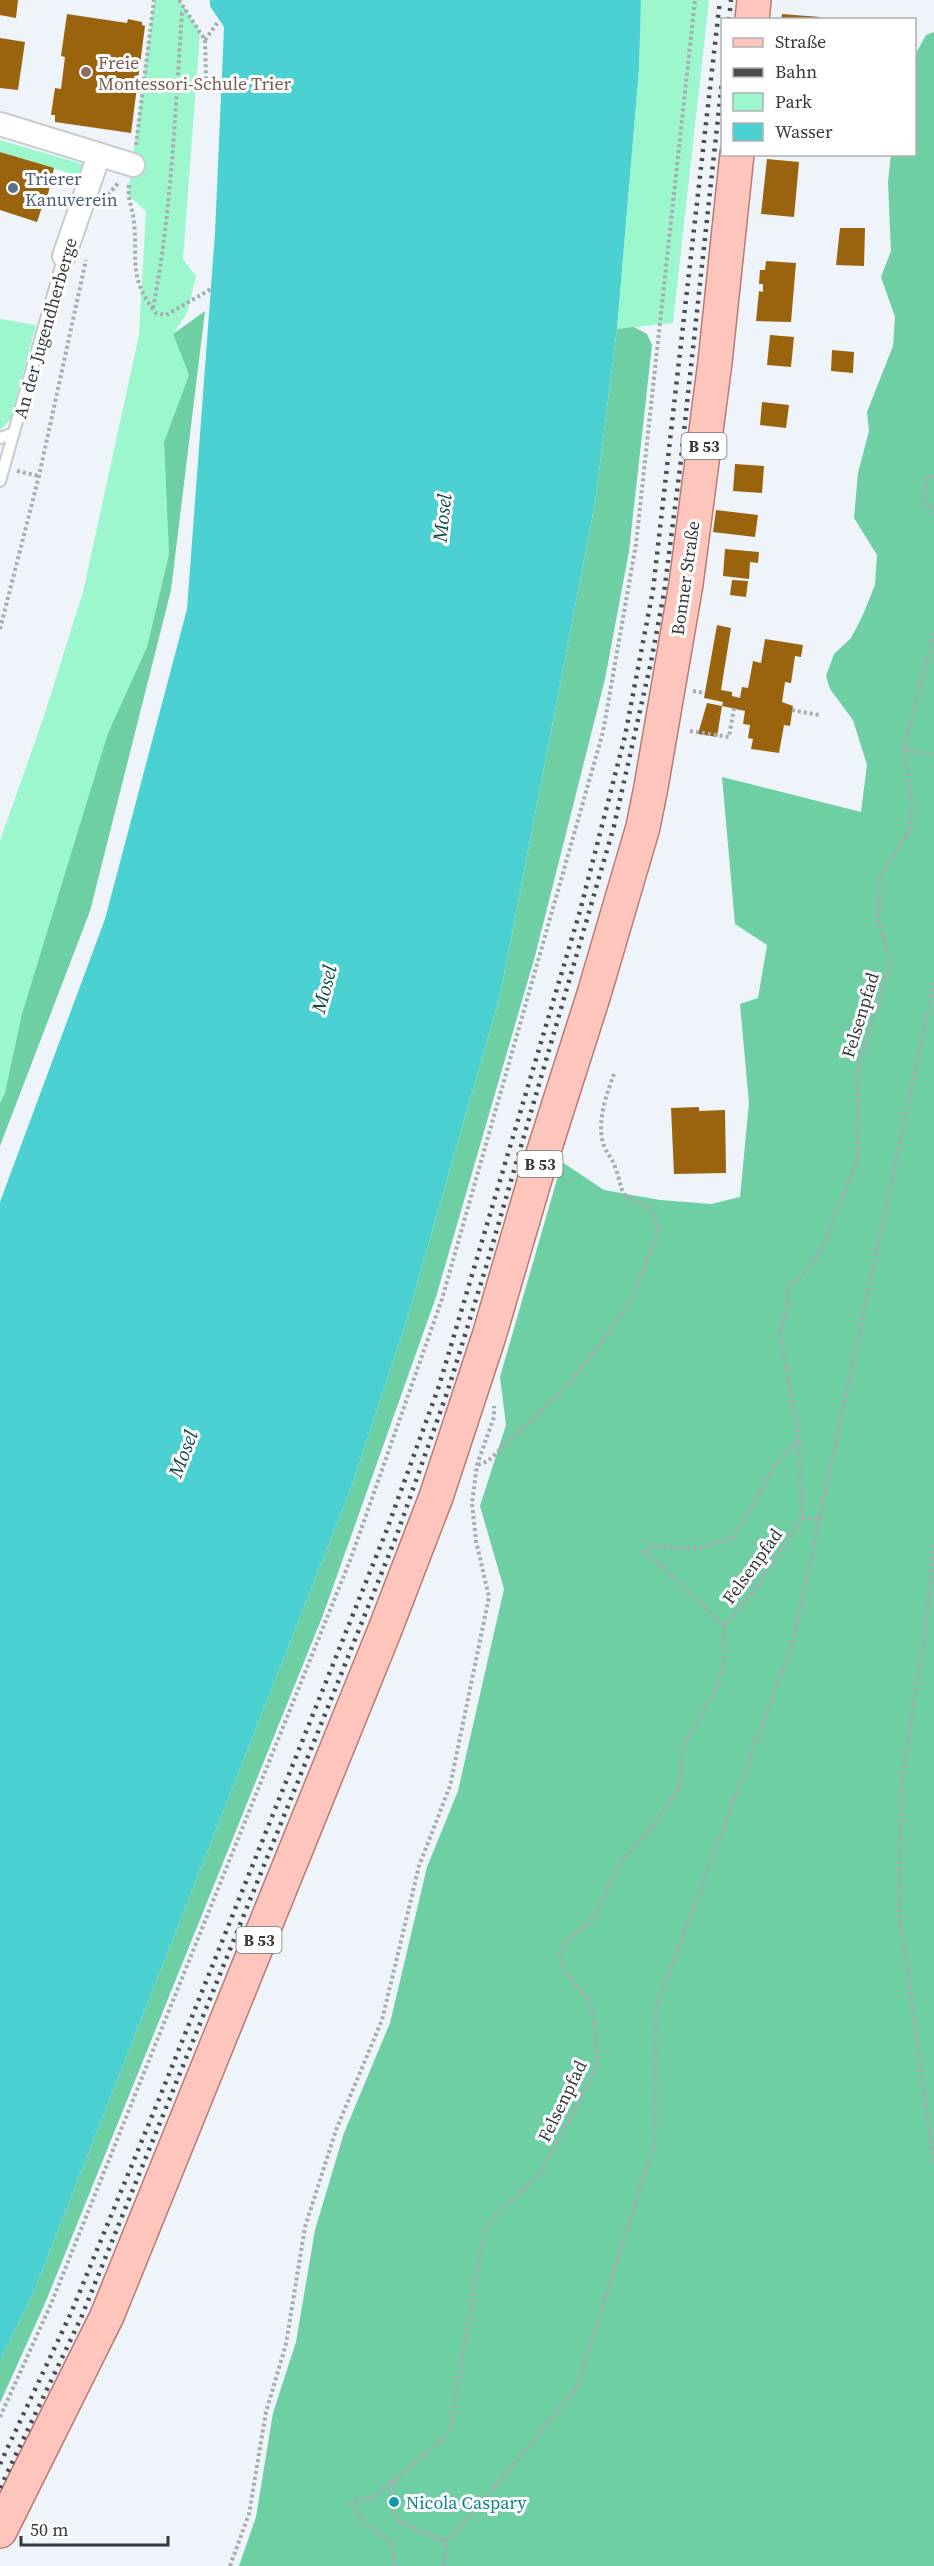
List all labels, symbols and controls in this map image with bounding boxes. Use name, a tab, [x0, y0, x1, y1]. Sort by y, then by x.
legend	[721, 18, 916, 156]
text: Straße	[775, 29, 826, 54]
place label: Freie Montessori-Schule Trier	[98, 50, 292, 96]
text: Bahn	[775, 59, 817, 84]
marker: Freie Montessori-Schule Trier	[79, 65, 93, 79]
text: Park	[775, 89, 812, 114]
text: Wasser	[775, 119, 833, 144]
place label: Trierer Kanuverein	[25, 166, 118, 212]
marker: Trierer Kanuverein	[6, 181, 20, 195]
street label: An der Jugendherberge	[7, 235, 83, 421]
road number: B 53	[682, 433, 726, 459]
water label: Mosel	[425, 492, 458, 545]
street label: Bonner Straße	[665, 519, 705, 637]
water label: Mosel	[304, 962, 344, 1017]
street label: Felsenpfad	[835, 969, 885, 1061]
road number: B 53	[518, 1151, 562, 1177]
water label: Mosel	[161, 1426, 205, 1483]
street label: Felsenpfad	[716, 1523, 788, 1609]
road number: B 53	[236, 1927, 282, 1953]
street label: Felsenpfad	[531, 2056, 593, 2146]
place label: Nicola Caspary	[406, 2490, 527, 2515]
marker: Nicola Caspary	[387, 2495, 401, 2509]
scale bar	[21, 2509, 168, 2547]
text: 50 m	[30, 2517, 68, 2542]

